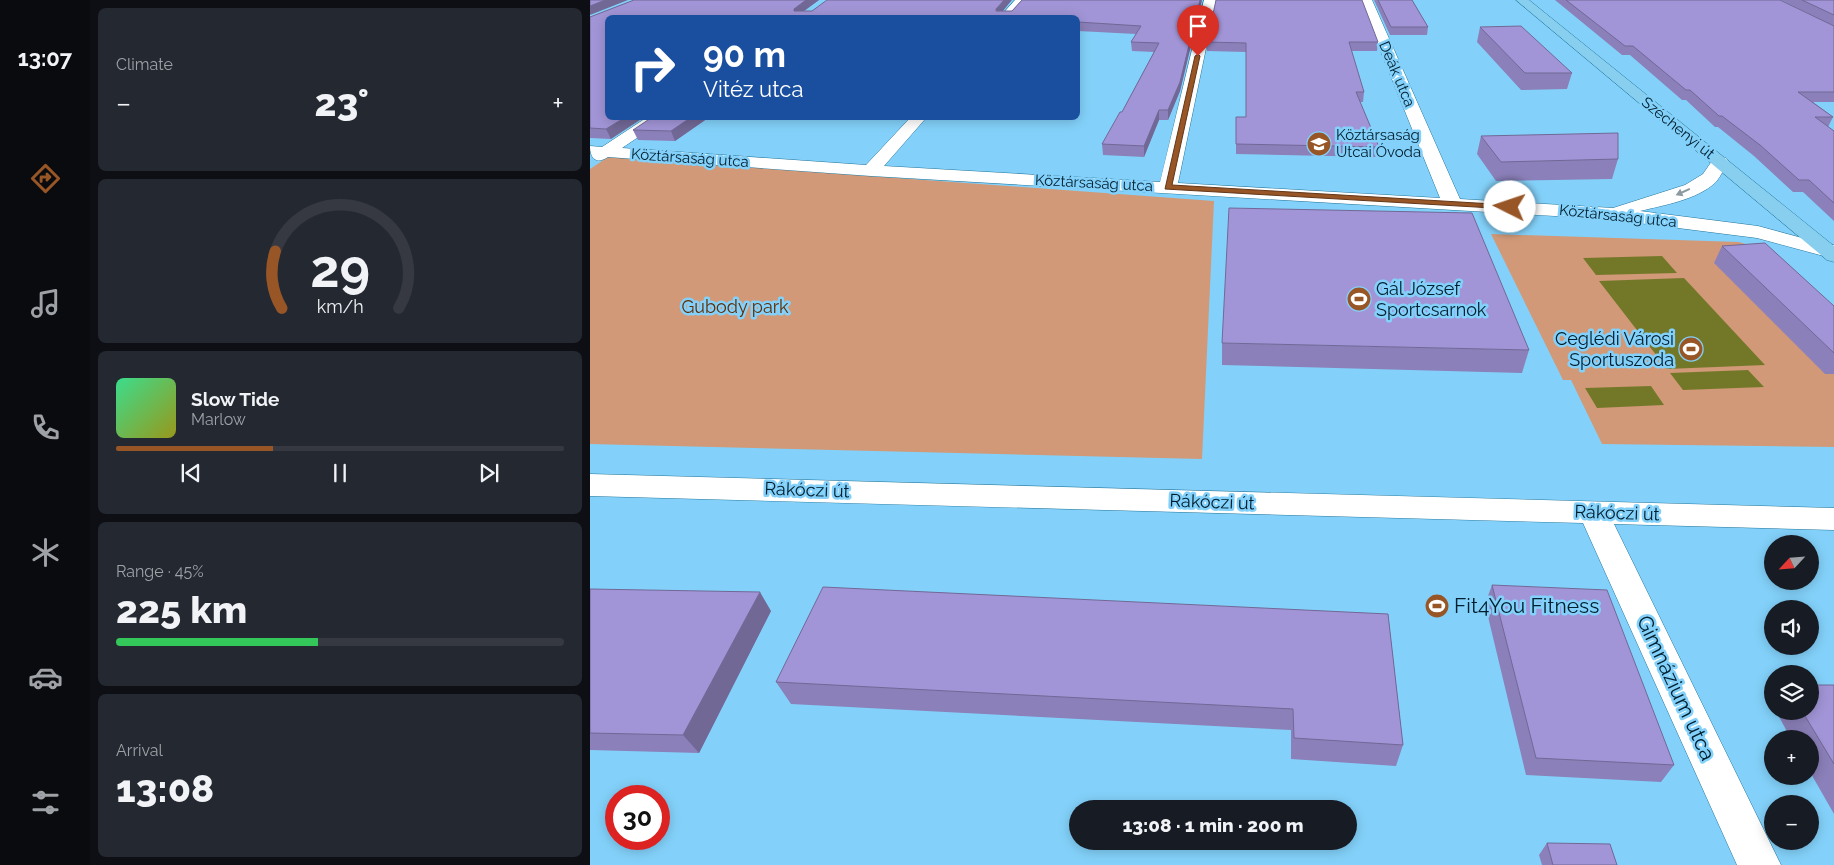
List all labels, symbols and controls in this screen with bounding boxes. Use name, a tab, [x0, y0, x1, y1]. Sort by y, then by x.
pin	[1177, 5, 1219, 56]
icon: arrive	[1184, 12, 1212, 40]
text: 90 m	[703, 34, 786, 75]
icon: right	[620, 35, 685, 100]
street label: Deák utca	[1375, 38, 1419, 110]
text: 13:07	[18, 45, 72, 71]
text: Climate	[116, 55, 173, 74]
text: Vitéz utca	[703, 76, 803, 102]
text: 23°	[315, 80, 369, 125]
text: −	[116, 87, 131, 120]
text: +	[552, 87, 564, 120]
street label: Széchenyi út	[1638, 93, 1718, 163]
place label: Köztársaság Utcai Óvoda	[1336, 126, 1421, 161]
school or university icon: Köztársaság Utcai Óvoda	[1306, 131, 1332, 157]
street label: Köztársaság utca	[631, 145, 749, 171]
icon: directions	[28, 161, 63, 196]
street label: Köztársaság utca	[1035, 171, 1153, 195]
position arrow	[1483, 180, 1535, 232]
one-way arrow	[1676, 188, 1690, 196]
street label: Köztársaság utca	[1558, 201, 1678, 231]
text: 29	[310, 238, 370, 299]
place label: Gál József Sportcsarnok	[1376, 278, 1487, 320]
icon: music	[28, 286, 63, 321]
sports icon: Gál József Sportcsarnok	[1346, 286, 1372, 312]
text: km/h	[316, 296, 364, 317]
park label: Gubody park	[681, 296, 789, 317]
place label: Ceglédi Városi Sportuszoda	[1555, 328, 1674, 370]
sports icon: Ceglédi Városi Sportuszoda	[1678, 336, 1704, 362]
text: Slow Tide	[191, 388, 280, 410]
icon: phone	[28, 410, 63, 445]
text: Marlow	[191, 410, 246, 429]
icon: previous	[177, 459, 205, 487]
icon: pause	[326, 459, 354, 487]
icon: next	[475, 459, 503, 487]
street label: Rákóczi út	[764, 478, 850, 501]
street label: Rákóczi út	[1169, 490, 1255, 513]
street label: Rákóczi út	[1574, 501, 1660, 524]
icon: climate	[28, 535, 63, 570]
north arrow	[1764, 535, 1819, 590]
map controls	[1764, 535, 1819, 850]
text: Range · 45%	[116, 562, 204, 581]
text: 225 km	[116, 587, 247, 632]
sports icon: Fit4You Fitness	[1424, 593, 1450, 619]
place label: Fit4You Fitness	[1454, 593, 1599, 618]
button: sound	[1764, 600, 1819, 655]
street label: Gimnázium utca	[1632, 611, 1721, 764]
icon: car	[28, 660, 63, 695]
button: layers	[1764, 665, 1819, 720]
button: +	[1764, 730, 1819, 785]
text: Arrival	[116, 741, 163, 760]
text: 13:08	[116, 766, 214, 811]
icon: filters	[28, 785, 63, 820]
speed limit sign: 30	[605, 785, 670, 850]
button: −	[1764, 795, 1819, 850]
text: 13:08 · 1 min · 200 m	[1122, 814, 1304, 836]

